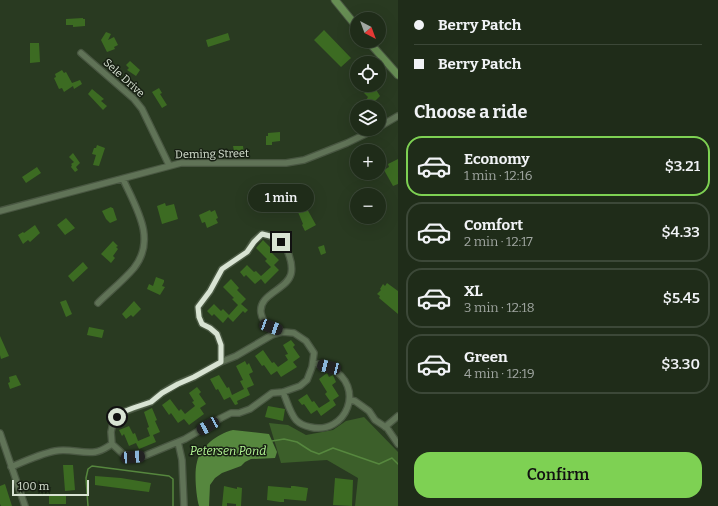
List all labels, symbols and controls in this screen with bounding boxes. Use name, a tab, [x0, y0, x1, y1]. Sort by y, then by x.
north arrow	[350, 12, 386, 48]
map controls	[350, 12, 386, 224]
text: Berry Patch	[438, 16, 521, 34]
text: Berry Patch	[438, 55, 521, 73]
street label: Sele Drive	[101, 56, 147, 100]
button: locate	[350, 56, 386, 92]
button: layers	[350, 100, 386, 136]
text: Choose a ride	[414, 101, 527, 123]
button: +	[350, 144, 386, 180]
street label: Deming Street	[175, 147, 249, 161]
icon: car	[416, 148, 452, 184]
text: Economy	[464, 150, 530, 168]
text: $3.21	[665, 157, 700, 175]
text: 1 min · 12:16	[464, 168, 532, 183]
callout: 1 min	[248, 184, 314, 212]
button: −	[350, 188, 386, 224]
text: 1 min	[265, 190, 297, 205]
icon: car	[416, 214, 452, 250]
text: Comfort	[464, 216, 523, 234]
text: $4.33	[661, 223, 700, 241]
route end	[272, 233, 290, 251]
text: 2 min · 12:17	[464, 234, 533, 249]
icon: car	[416, 280, 452, 316]
text: XL	[464, 282, 483, 300]
text: $5.45	[663, 289, 700, 307]
text: 3 min · 12:18	[464, 300, 535, 315]
car	[258, 317, 284, 337]
icon: car	[416, 346, 452, 382]
text: Green	[464, 348, 508, 366]
text: $3.30	[661, 355, 700, 373]
car	[316, 358, 342, 376]
text: 4 min · 12:19	[464, 366, 535, 381]
route start	[108, 408, 126, 426]
car	[195, 415, 221, 437]
water label: Petersen Pond	[190, 444, 266, 458]
car	[121, 450, 145, 464]
button: Confirm	[414, 452, 702, 498]
scale bar	[12, 478, 89, 497]
text: 100 m	[18, 480, 49, 493]

